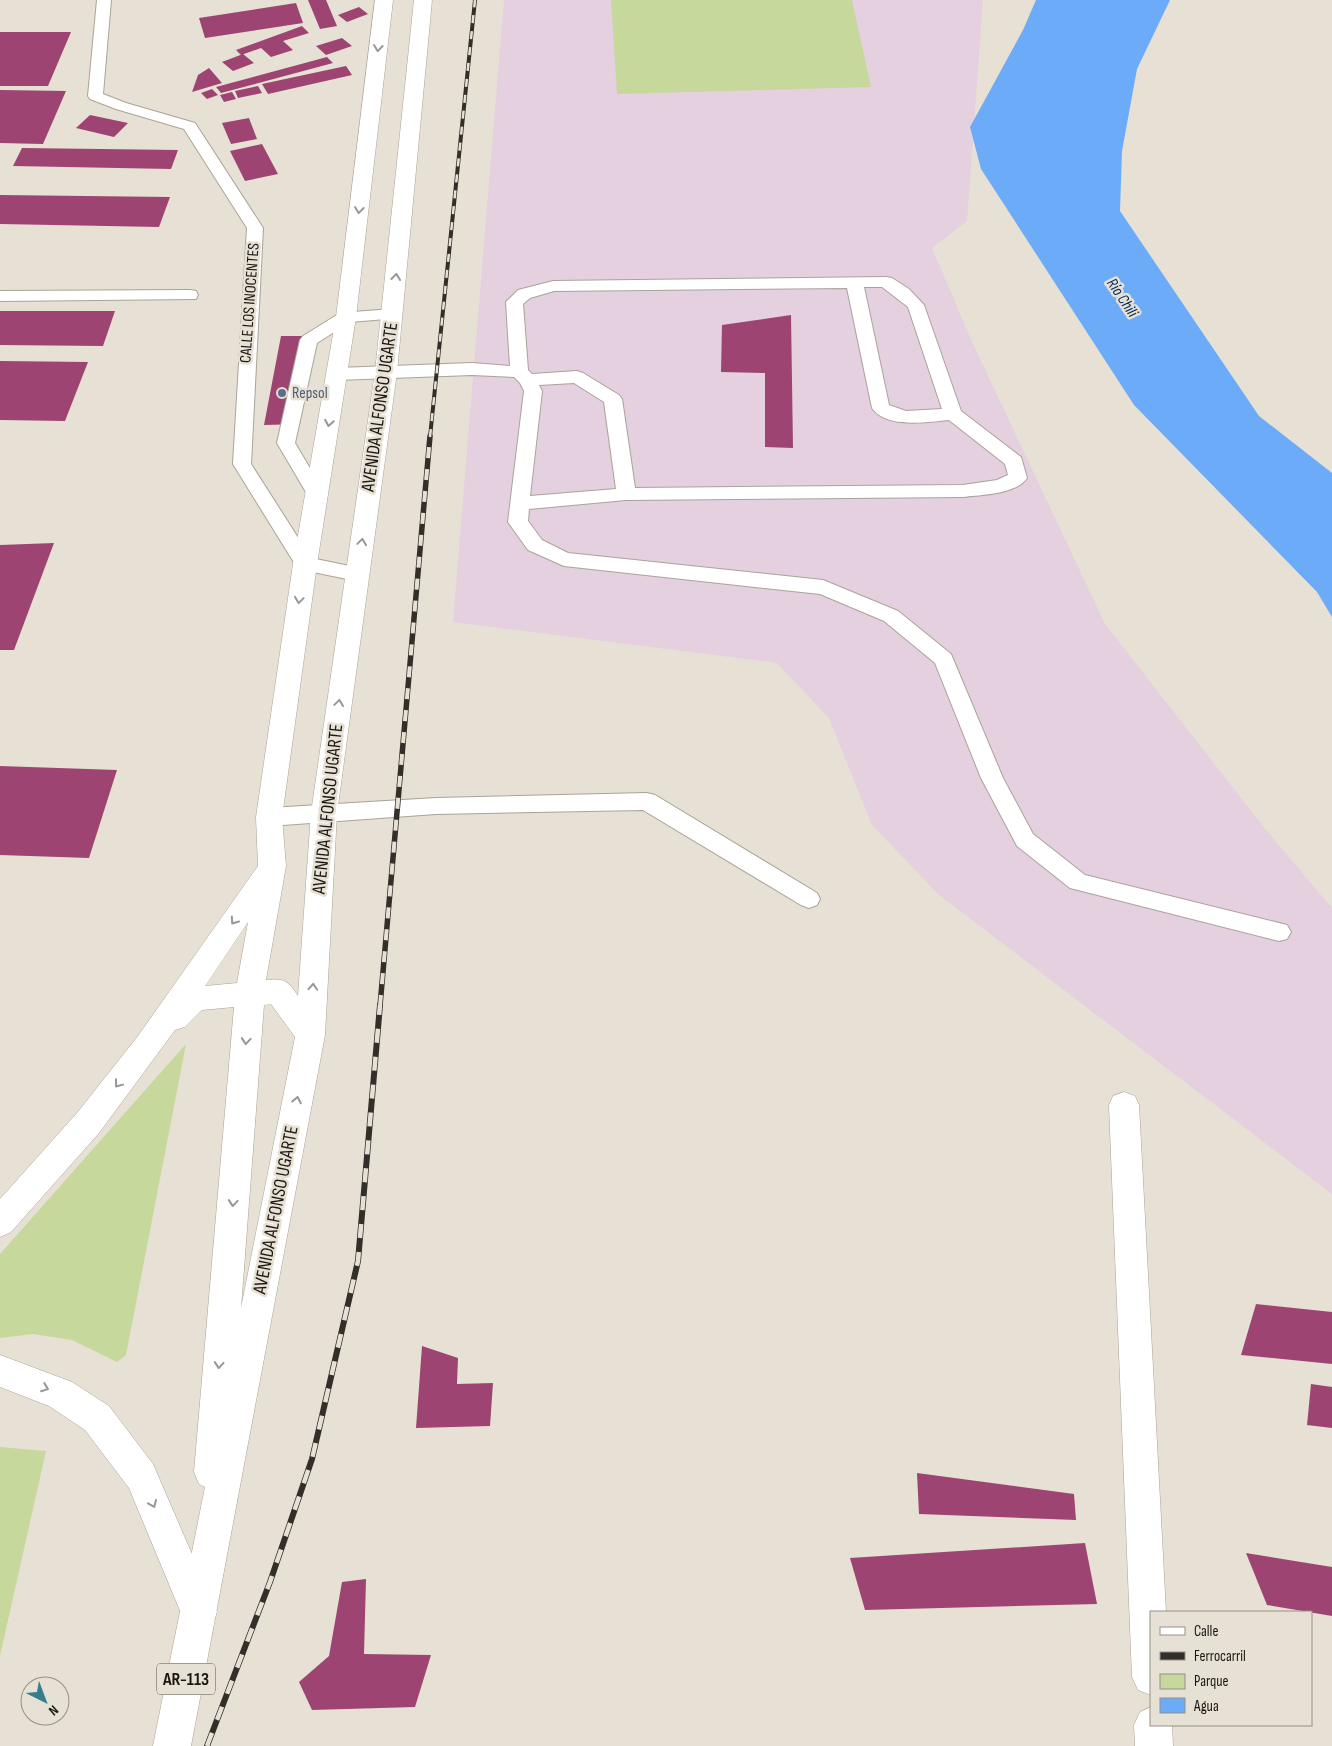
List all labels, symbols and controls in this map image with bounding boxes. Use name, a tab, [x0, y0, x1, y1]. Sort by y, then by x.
one-way arrow	[373, 45, 384, 53]
one-way arrow	[354, 206, 365, 214]
street label: CALLE LOS INOCENTES	[236, 242, 264, 364]
one-way arrow	[390, 273, 401, 281]
water label: Río Chili	[1102, 275, 1142, 322]
street label: AVENIDA ALFONSO UGARTE	[357, 321, 403, 494]
place label: Repsol	[292, 384, 328, 403]
marker: Repsol	[276, 387, 288, 399]
one-way arrow	[324, 418, 334, 427]
one-way arrow	[356, 538, 366, 546]
one-way arrow	[295, 596, 305, 605]
one-way arrow	[333, 699, 344, 707]
street label: AVENIDA ALFONSO UGARTE	[308, 723, 348, 896]
one-way arrow	[231, 915, 240, 925]
one-way arrow	[307, 982, 318, 990]
one-way arrow	[240, 1037, 251, 1045]
one-way arrow	[116, 1078, 124, 1087]
one-way arrow	[292, 1096, 302, 1104]
street label: AVENIDA ALFONSO UGARTE	[248, 1124, 304, 1297]
one-way arrow	[227, 1199, 238, 1207]
one-way arrow	[214, 1361, 225, 1369]
one-way arrow	[41, 1382, 49, 1392]
one-way arrow	[146, 1499, 157, 1508]
legend	[1150, 1611, 1312, 1726]
text: Calle	[1194, 1622, 1218, 1641]
text: Ferrocarril	[1194, 1647, 1246, 1666]
road number: AR-113	[157, 1664, 215, 1695]
text: Parque	[1194, 1672, 1229, 1691]
north arrow	[20, 1676, 70, 1726]
text: Agua	[1193, 1697, 1219, 1716]
text: N	[45, 1701, 62, 1719]

